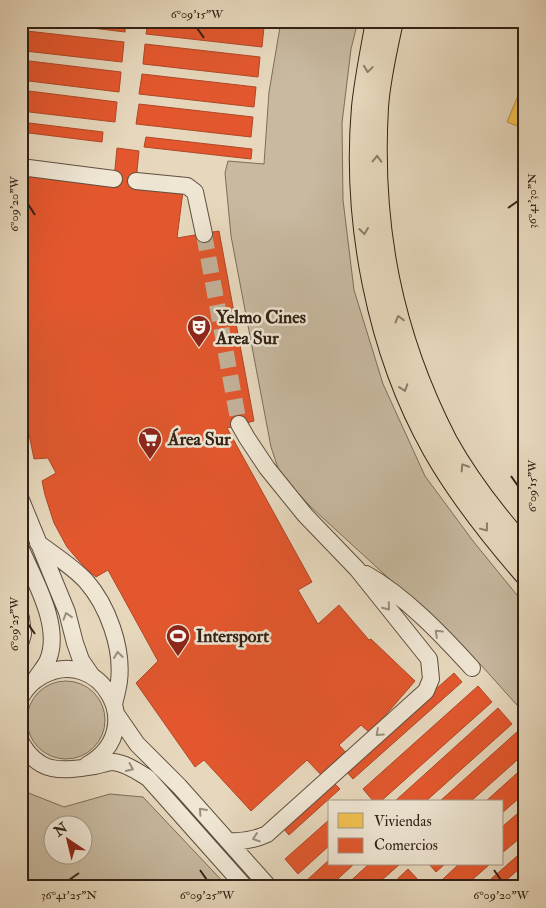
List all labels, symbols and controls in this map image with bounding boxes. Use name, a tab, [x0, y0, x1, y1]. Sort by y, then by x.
text: 6°09'15"W	[171, 7, 224, 22]
one-way arrow	[363, 65, 373, 74]
one-way arrow	[372, 155, 382, 162]
text: 36°41'30"N	[525, 173, 540, 229]
text: 6°09'20"W	[7, 176, 22, 232]
one-way arrow	[358, 227, 369, 235]
place label: Yelmo Cines Area Sur	[215, 306, 306, 350]
theatre icon: Yelmo Cines Area Sur	[186, 314, 212, 348]
one-way arrow	[394, 316, 404, 324]
one-way arrow	[398, 383, 408, 392]
supermarket icon: Área Sur	[137, 426, 163, 460]
place label: Área Sur	[167, 427, 231, 451]
text: 6°09'15"W	[525, 459, 540, 512]
one-way arrow	[461, 464, 470, 473]
one-way arrow	[480, 522, 488, 531]
text: 6°09'25"W	[7, 596, 22, 651]
one-way arrow	[382, 601, 390, 610]
one-way arrow	[63, 612, 73, 620]
sports icon: Intersport	[165, 623, 191, 657]
place label: Intersport	[196, 625, 269, 648]
one-way arrow	[435, 630, 444, 639]
one-way arrow	[113, 651, 124, 659]
one-way arrow	[375, 727, 384, 736]
one-way arrow	[125, 762, 134, 773]
legend	[328, 800, 504, 866]
one-way arrow	[199, 808, 208, 817]
text: Viviendas	[374, 812, 432, 831]
north arrow	[42, 816, 92, 866]
text: N	[50, 819, 71, 841]
one-way arrow	[252, 832, 261, 842]
text: Comercios	[374, 836, 438, 855]
text: 36°41'25"N	[41, 888, 97, 903]
text: 6°09'25"W	[180, 888, 235, 903]
text: 6°09'20"W	[473, 888, 529, 903]

